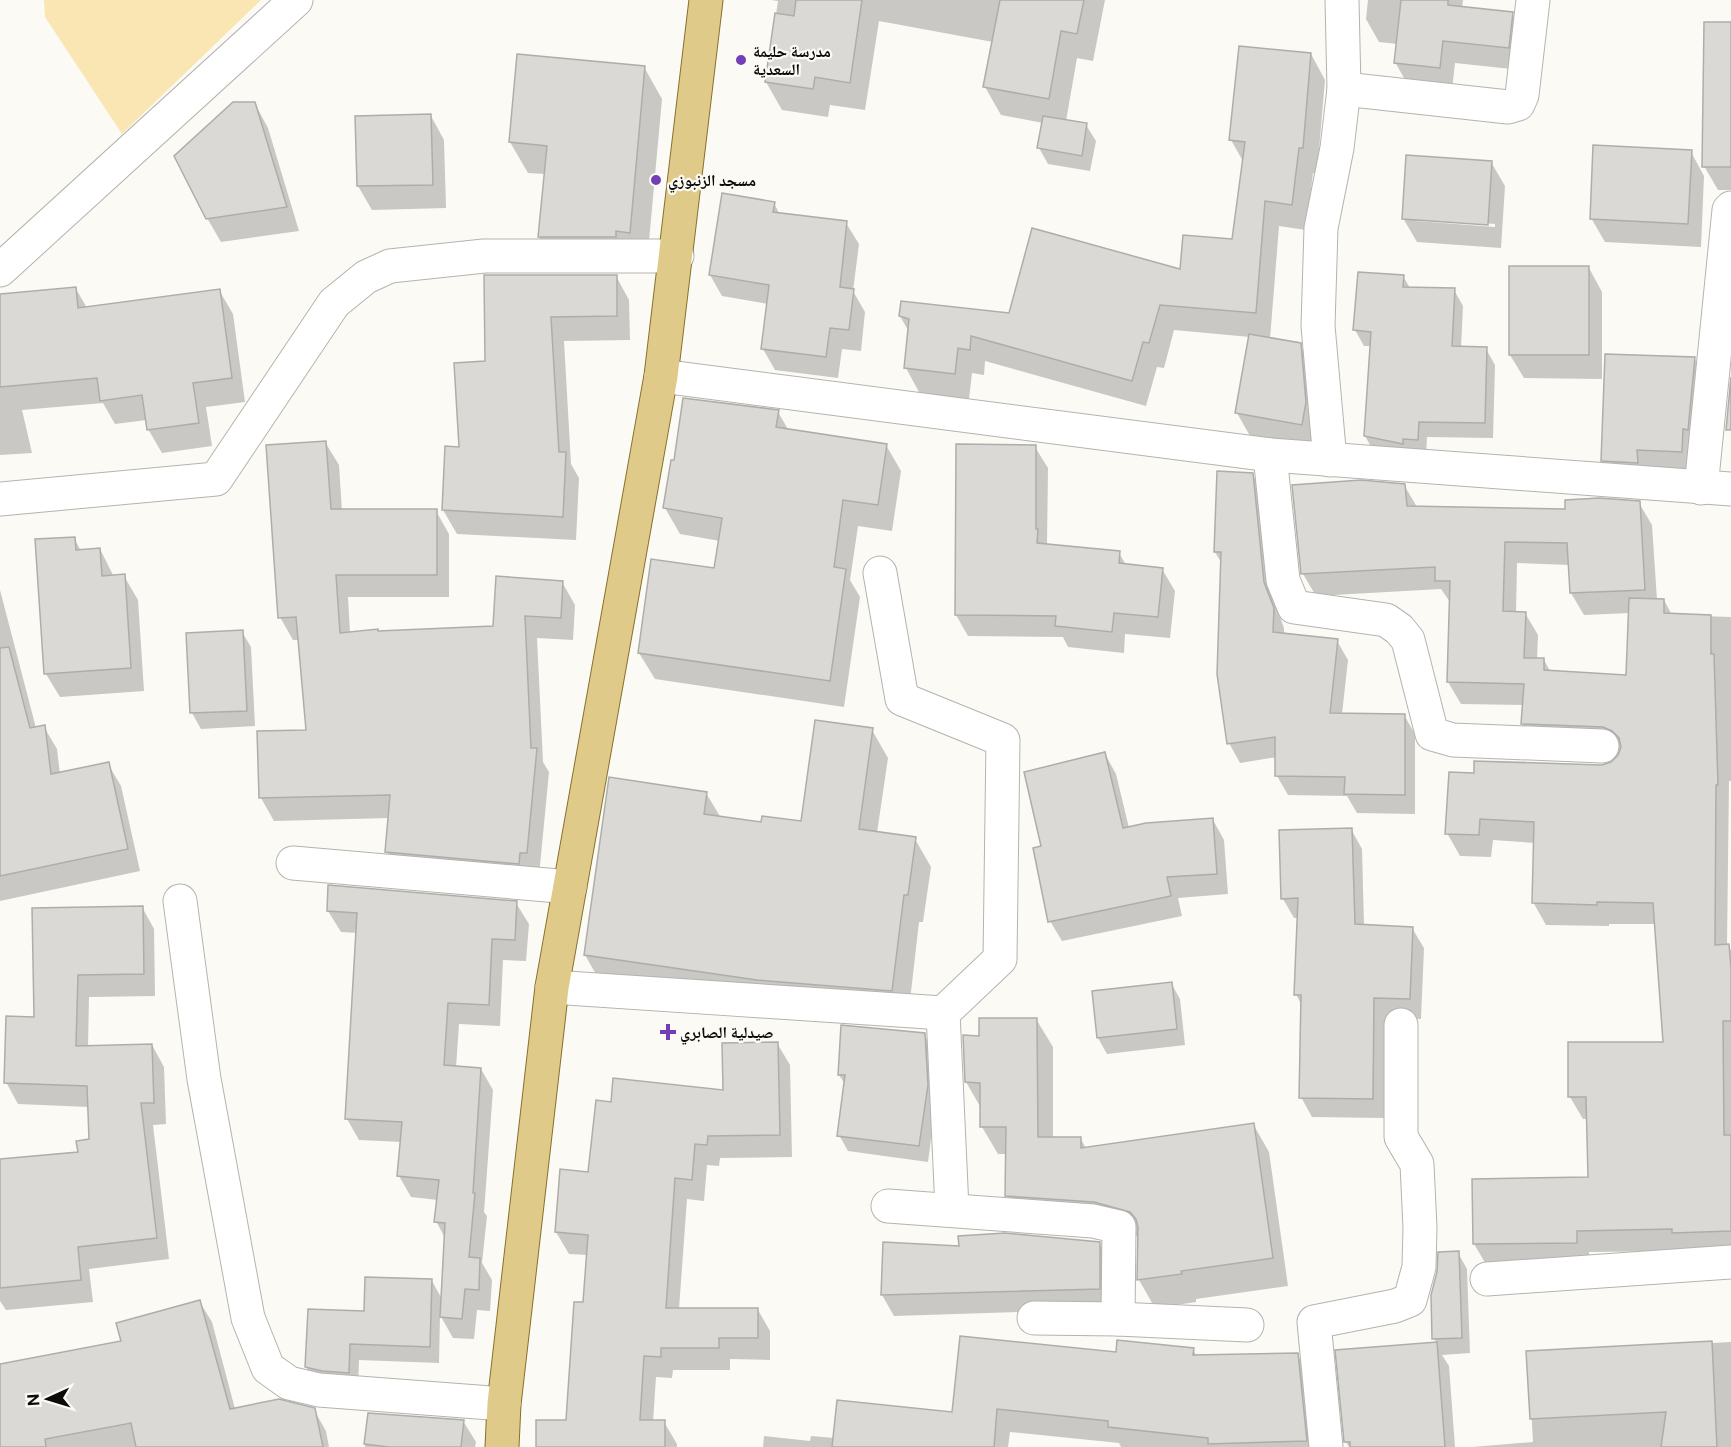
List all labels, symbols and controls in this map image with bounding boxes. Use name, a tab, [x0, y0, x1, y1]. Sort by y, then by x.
place label: مدرسة حليمة السعدية	[753, 42, 831, 79]
marker: مدرسة حليمة السعدية	[734, 53, 748, 67]
place label: مسجد الزنبوزي	[668, 171, 756, 193]
marker: مسجد الزنبوزي	[649, 173, 663, 187]
place label: صيدلية الصابري	[680, 1023, 774, 1045]
marker: صيدلية الصابري	[661, 1025, 675, 1039]
north arrow	[18, 1369, 78, 1429]
text: N	[24, 1393, 43, 1407]

